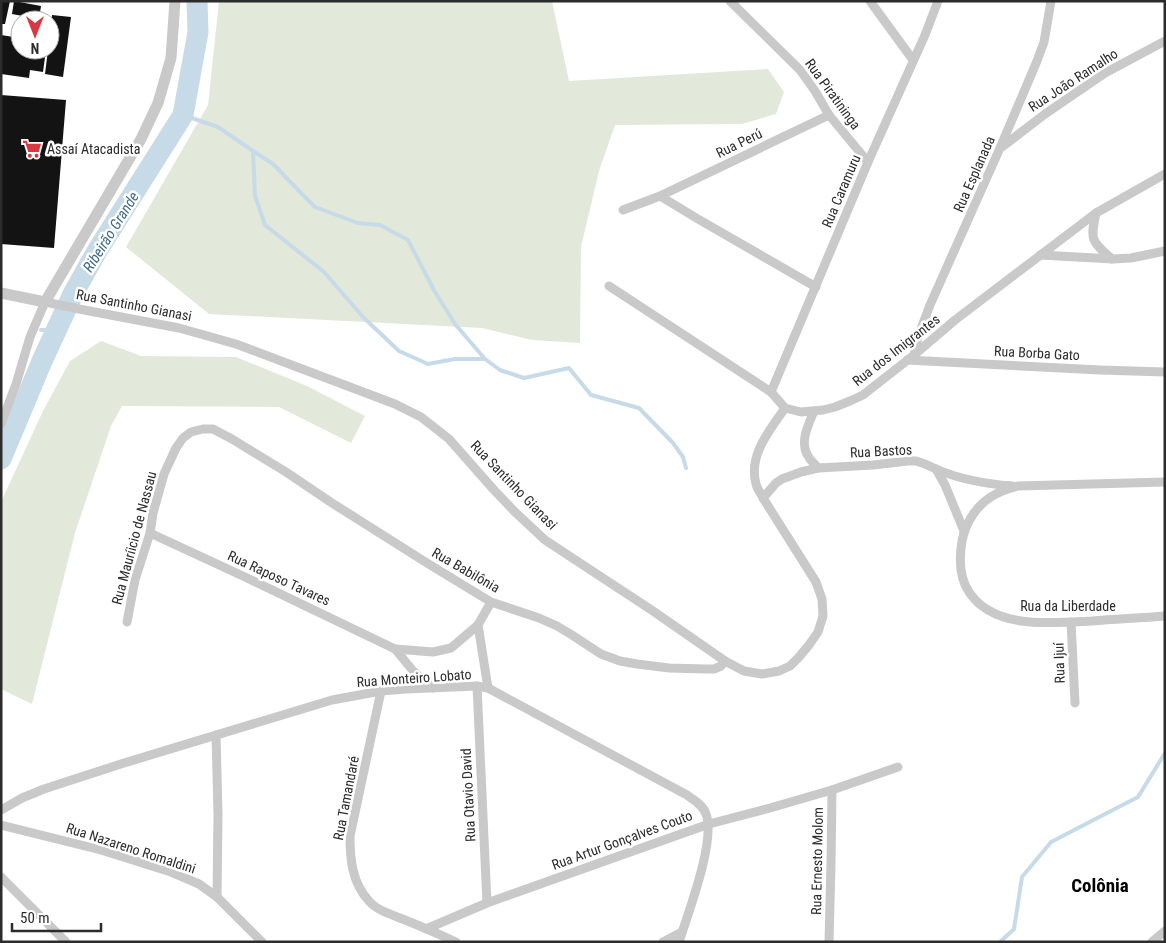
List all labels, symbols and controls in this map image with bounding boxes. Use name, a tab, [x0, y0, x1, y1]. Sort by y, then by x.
north arrow	[10, 10, 60, 60]
text: N	[31, 40, 39, 56]
street label: Rua João Ramalho	[1025, 45, 1121, 115]
street label: Rua Piratininga	[802, 56, 864, 132]
street label: Rua Perú	[713, 125, 765, 161]
street label: Rua Esplanada	[950, 134, 998, 214]
supermarket icon: Assaí Atacadista	[21, 138, 43, 160]
place label: Assaí Atacadista	[47, 141, 140, 157]
street label: Rua Caramuru	[818, 152, 864, 230]
water label: Ribeirão Grande	[79, 188, 143, 275]
street label: Rua Santinho Gianasi	[75, 286, 193, 324]
street label: Rua dos Imigrantes	[849, 311, 943, 389]
street label: Rua Borba Gato	[994, 343, 1080, 363]
street label: Rua Santinho Gianasi	[468, 437, 560, 533]
street label: Rua Bastos	[849, 441, 913, 461]
street label: Rua Mauríicio de Nassau	[109, 470, 159, 606]
street label: Rua Babilônia	[429, 544, 503, 596]
street label: Rua Raposo Tavares	[225, 547, 333, 609]
street label: Rua da Liberdade	[1020, 598, 1116, 614]
street label: Rua Ijuí	[1050, 642, 1068, 684]
street label: Rua Monteiro Lobato	[356, 666, 472, 690]
street label: Rua Otavio David	[458, 748, 478, 842]
street label: Rua Tamandaré	[330, 754, 362, 841]
street label: Rua Artur Gonçalves Couto	[549, 807, 695, 873]
street label: Rua Ernesto Molom	[808, 807, 826, 915]
street label: Rua Nazareno Romaldini	[64, 820, 198, 876]
district label: Colônia	[1071, 874, 1129, 897]
scale bar	[12, 900, 101, 932]
text: 50 m	[20, 909, 50, 927]

